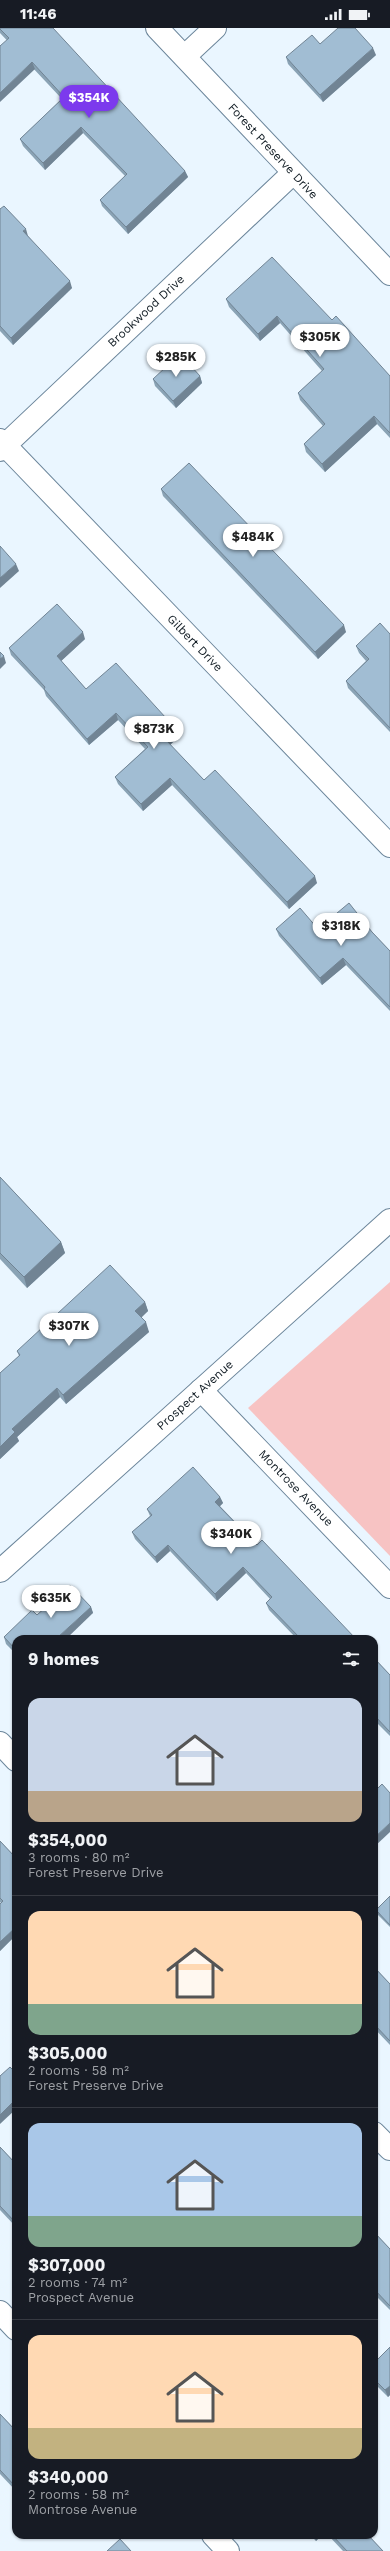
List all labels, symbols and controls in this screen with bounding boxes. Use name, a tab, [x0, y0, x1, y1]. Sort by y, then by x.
text: 11:46	[20, 5, 56, 23]
pin: $354K	[61, 85, 117, 119]
text: $354K	[68, 90, 110, 105]
street label: Forest Preserve Drive	[225, 100, 321, 202]
street label: Brookwood Drive	[105, 272, 187, 350]
pin: $305K	[292, 324, 348, 358]
text: $305K	[300, 329, 340, 344]
pin: $285K	[148, 344, 204, 378]
text: $285K	[156, 349, 196, 364]
pin: $484K	[225, 524, 281, 558]
text: $484K	[232, 529, 274, 544]
street label: Gilbert Drive	[164, 612, 226, 674]
pin: $873K	[126, 716, 182, 750]
text: $873K	[134, 721, 174, 736]
pin: $318K	[313, 913, 369, 947]
text: $318K	[322, 918, 360, 933]
pin: $307K	[41, 1313, 97, 1347]
text: $307K	[49, 1318, 90, 1333]
street label: Prospect Avenue	[154, 1357, 236, 1433]
street label: Montrose Avenue	[256, 1447, 336, 1529]
pin: $340K	[203, 1521, 259, 1555]
text: $340K	[210, 1526, 252, 1541]
pin: $635K	[23, 1585, 79, 1619]
text: $635K	[31, 1590, 71, 1605]
icon: filters	[340, 1648, 362, 1670]
text: 9 homes	[28, 1649, 99, 1669]
icon: home	[159, 1724, 231, 1796]
text: $354,000	[28, 1830, 107, 1850]
text: 3 rooms · 80 m²	[28, 1850, 129, 1865]
text: Forest Preserve Drive	[28, 1865, 164, 1880]
icon: home	[159, 1937, 231, 2009]
text: $305,000	[28, 2043, 107, 2063]
text: 2 rooms · 58 m²	[28, 2063, 129, 2078]
text: Forest Preserve Drive	[28, 2078, 164, 2093]
icon: home	[159, 2149, 231, 2221]
text: $307,000	[28, 2255, 105, 2275]
text: 2 rooms · 74 m²	[28, 2275, 127, 2290]
text: Prospect Avenue	[28, 2290, 134, 2305]
icon: home	[159, 2361, 231, 2433]
text: $340,000	[28, 2467, 108, 2487]
text: 2 rooms · 58 m²	[28, 2487, 129, 2502]
text: Montrose Avenue	[28, 2502, 137, 2517]

